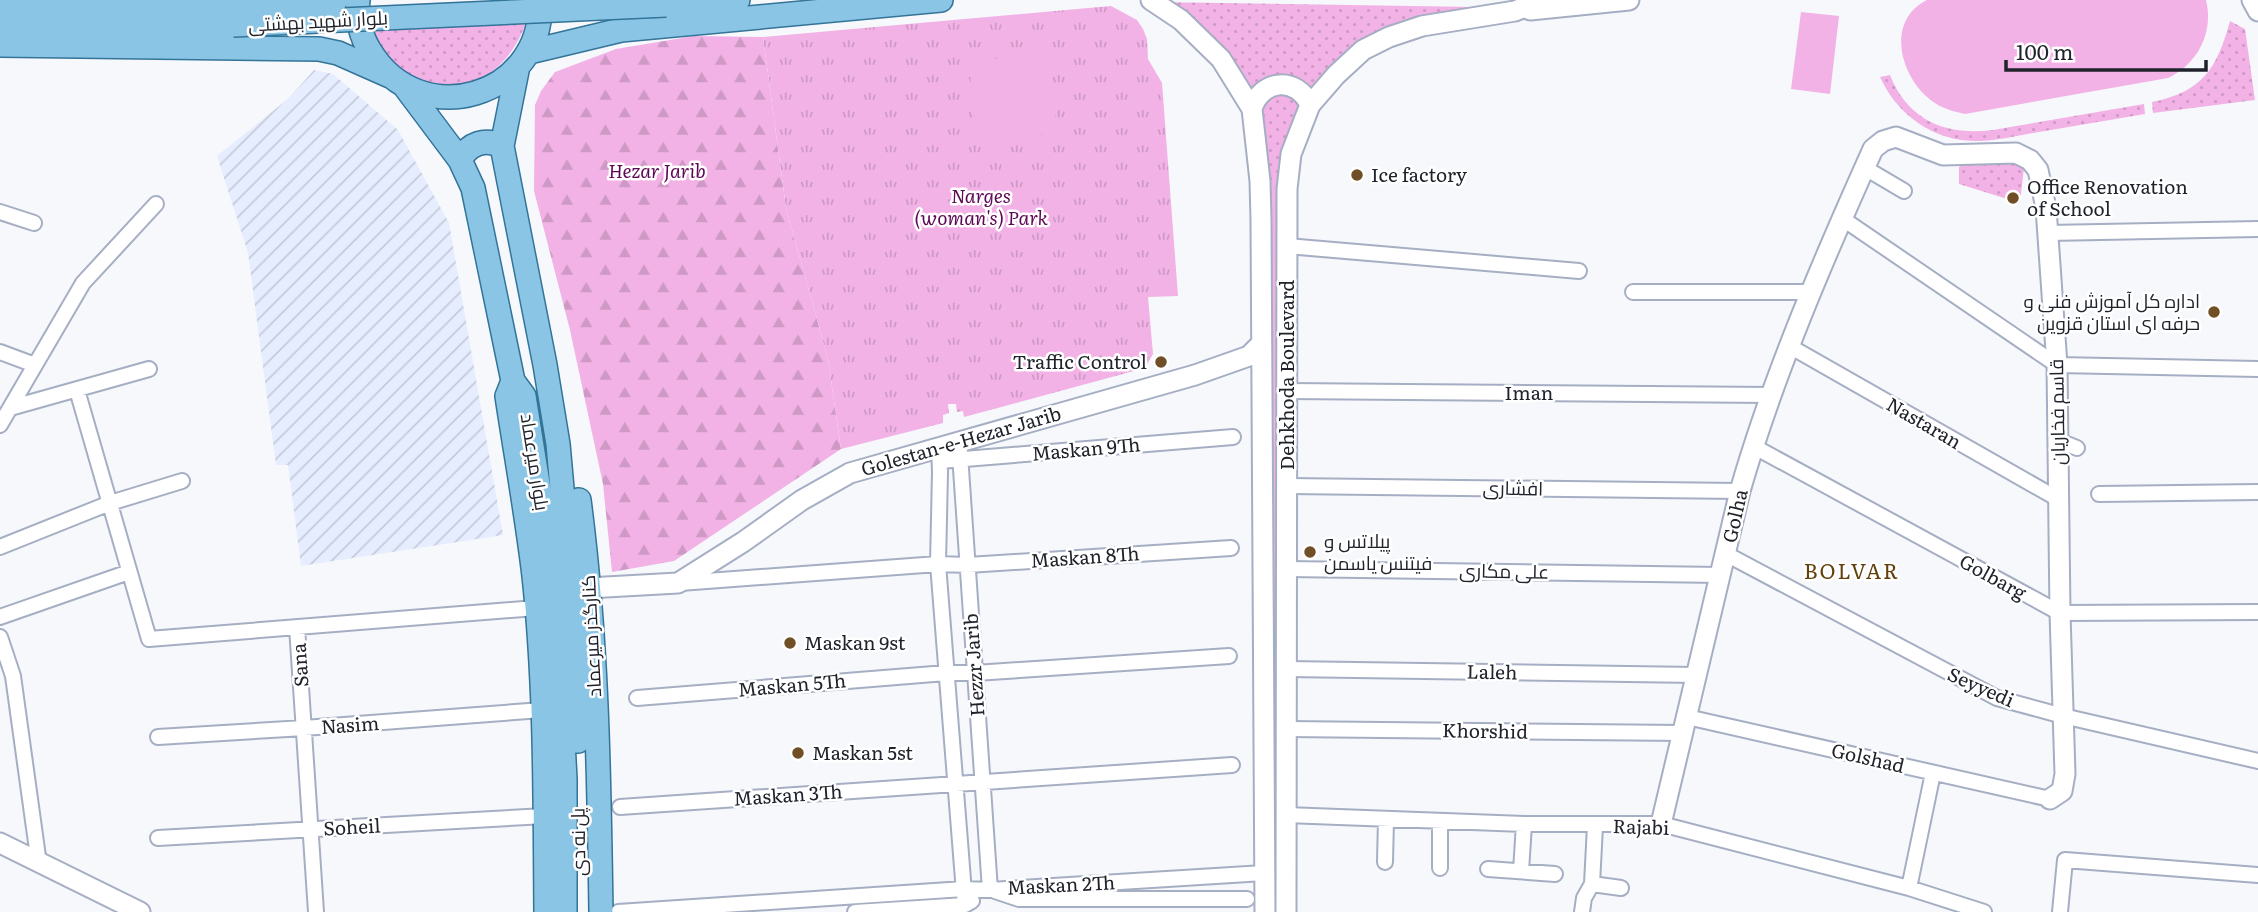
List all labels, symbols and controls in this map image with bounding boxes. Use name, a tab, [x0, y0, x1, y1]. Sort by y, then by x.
street label: بلوار شهید بهشتی	[247, 2, 389, 38]
scale bar	[2006, 28, 2206, 72]
text: 100 m	[2016, 35, 2073, 66]
park label: Hezar Jarib	[608, 156, 706, 184]
place label: Ice factory	[1371, 160, 1467, 188]
marker: Ice factory	[1349, 167, 1365, 183]
place label: Office Renovation of School	[2027, 172, 2188, 222]
park label: Narges (woman's) Park	[914, 181, 1048, 231]
marker: Office Renovation of School	[2005, 190, 2021, 206]
street label: Dehkhoda Boulevard	[1272, 279, 1300, 470]
place label: اداره کل آموزش فنی و حرفه ای استان قزوین	[2024, 286, 2200, 336]
marker: اداره کل آموزش فنی و حرفه ای استان قزوین	[2206, 304, 2222, 320]
place label: Traffic Control	[1012, 347, 1147, 375]
marker: Traffic Control	[1153, 354, 1169, 370]
street label: قاسم فخاریان	[2041, 359, 2072, 465]
street label: Iman	[1505, 378, 1553, 406]
street label: Nastaran	[1882, 389, 1967, 455]
street label: Golestan-e-Hezar Jarib	[858, 398, 1064, 482]
street label: بلوار میرعماد	[514, 411, 557, 512]
street label: Maskan 9Th	[1031, 429, 1141, 467]
street label: افشاری	[1482, 472, 1544, 502]
street label: Golha	[1714, 485, 1754, 545]
place label: پیلاتس و فیتنس یاسمن	[1324, 526, 1432, 576]
street label: Maskan 8Th	[1029, 538, 1140, 574]
marker: پیلاتس و فیتنس یاسمن	[1302, 544, 1318, 560]
street label: Golbarg	[1955, 546, 2032, 606]
district label: BOLVAR	[1804, 554, 1900, 585]
street label: علی مکاری	[1459, 555, 1549, 585]
street label: کنارگذر میرعماد	[573, 574, 607, 698]
street label: Hezzr Jarib	[955, 613, 991, 717]
place label: Maskan 9st	[804, 628, 906, 656]
marker: Maskan 9st	[782, 635, 798, 651]
street label: Sana	[283, 641, 315, 688]
street label: Laleh	[1466, 657, 1518, 685]
street label: Seyyedi	[1944, 659, 2019, 713]
street label: Maskan 5Th	[737, 665, 847, 703]
street label: Nasim	[320, 708, 380, 740]
street label: Khorshid	[1442, 715, 1529, 745]
street label: Golshad	[1829, 735, 1908, 779]
place label: Maskan 5st	[812, 738, 913, 766]
marker: Maskan 5st	[790, 745, 806, 761]
street label: Maskan 3Th	[733, 776, 843, 812]
street label: پل نه دی	[562, 808, 592, 876]
street label: Soheil	[323, 811, 381, 841]
street label: Rajabi	[1612, 811, 1670, 841]
street label: Maskan 2Th	[1006, 867, 1116, 901]

